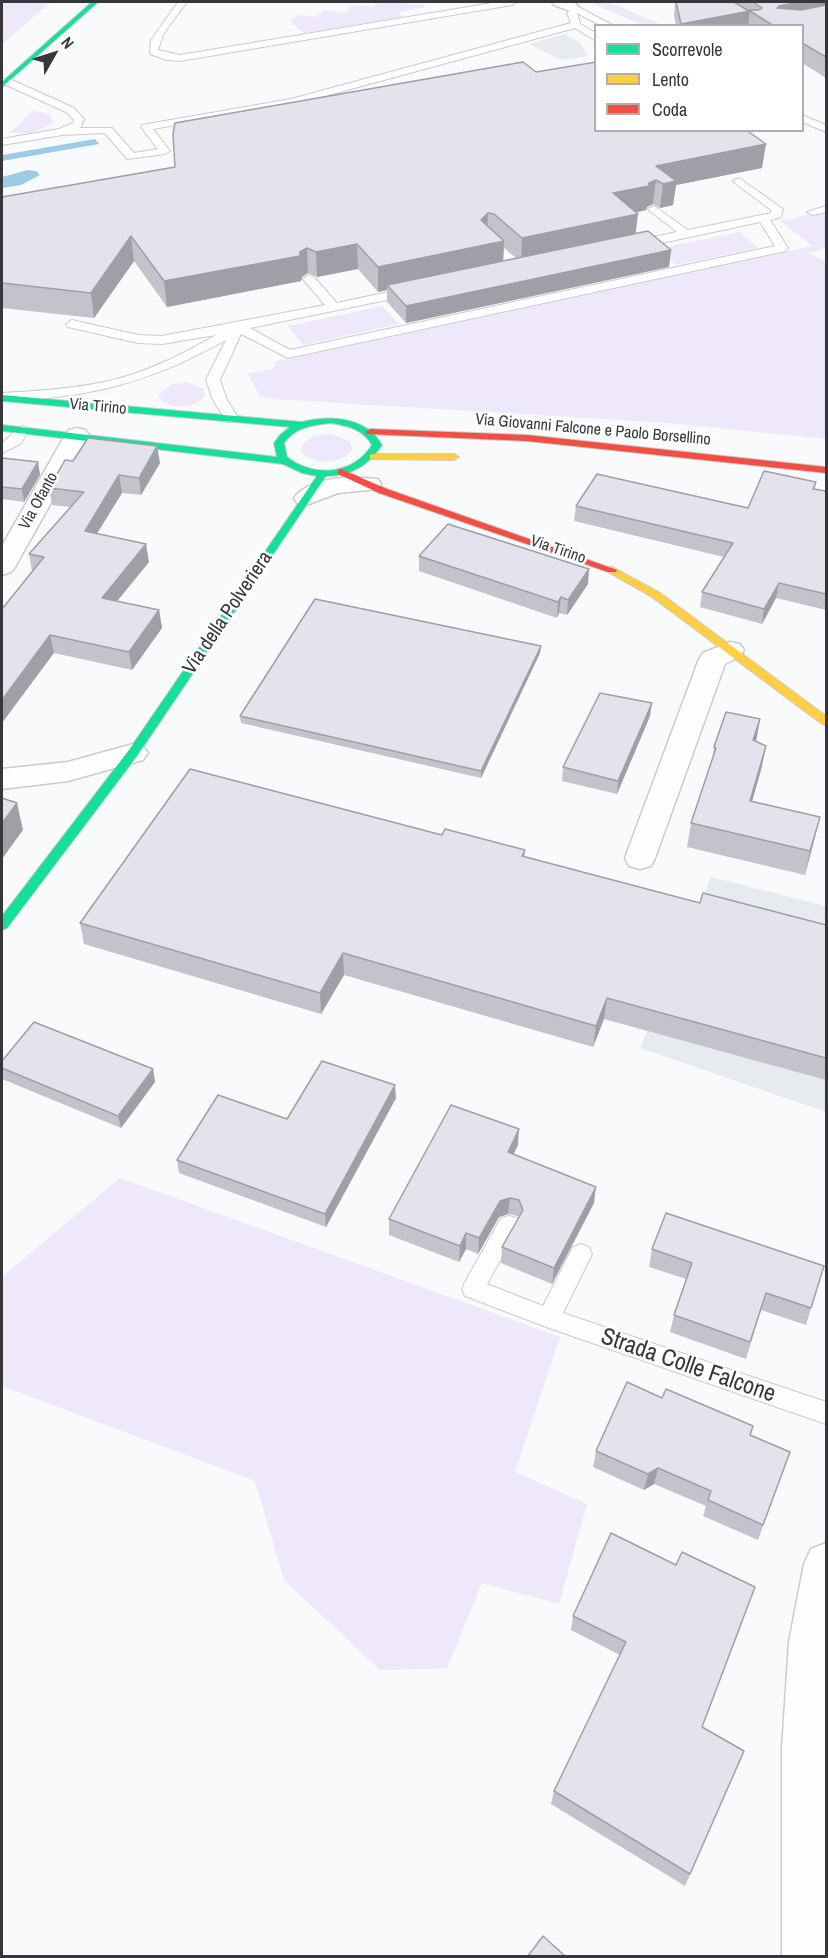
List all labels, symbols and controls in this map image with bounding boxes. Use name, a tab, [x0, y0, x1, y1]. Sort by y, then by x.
north arrow	[24, 24, 84, 84]
legend	[594, 24, 804, 132]
text: N	[56, 32, 80, 53]
text: Scorrevole	[652, 37, 723, 62]
text: Lento	[652, 67, 689, 92]
text: Coda	[652, 97, 687, 122]
street label: Via Tirino	[69, 395, 127, 419]
street label: Via Giovanni Falcone e Paolo Borsellino	[475, 410, 711, 450]
street label: Via Ofanto	[15, 469, 63, 533]
street label: Via Tirino	[528, 532, 588, 568]
street label: Via della Polveriera	[178, 547, 278, 679]
street label: Strada Colle Falcone	[597, 1323, 779, 1409]

